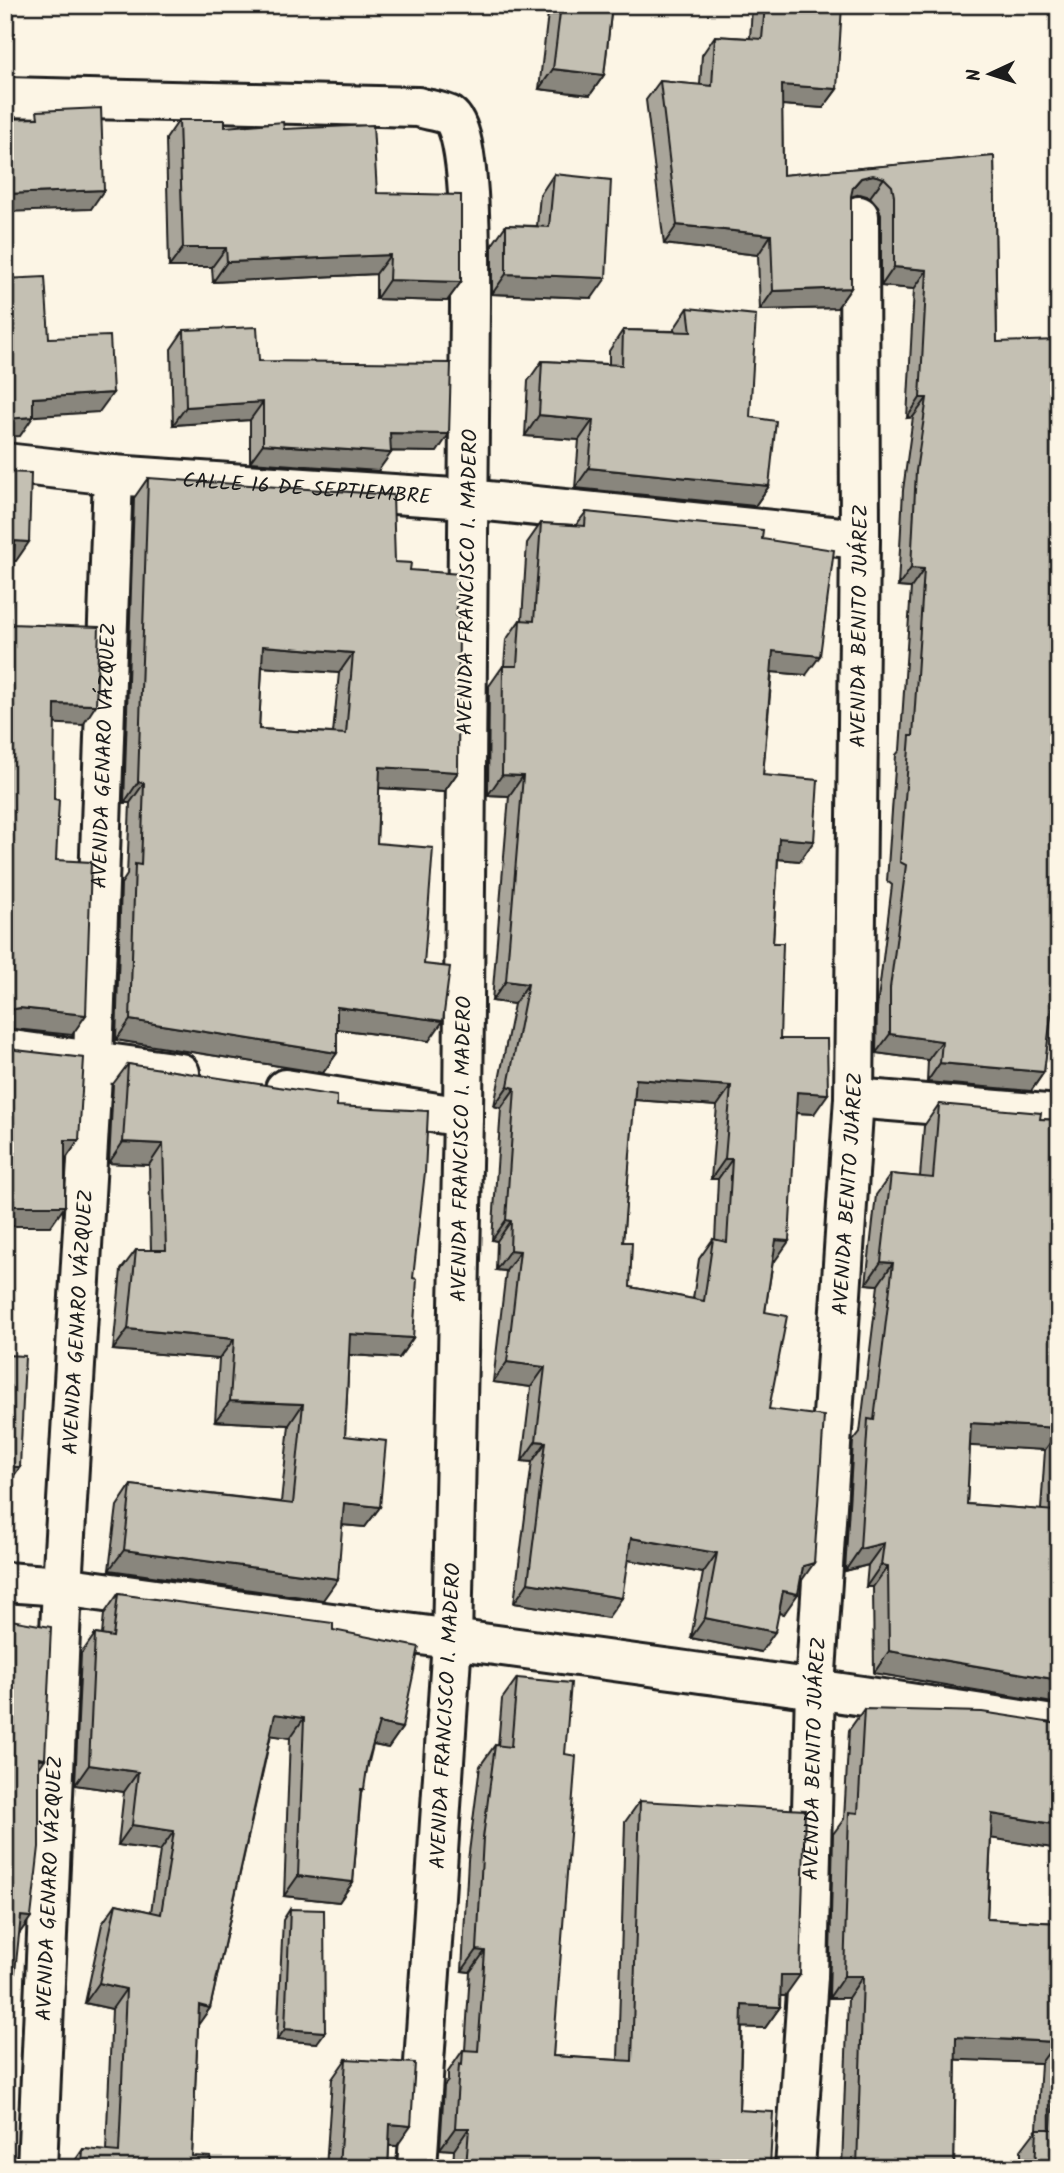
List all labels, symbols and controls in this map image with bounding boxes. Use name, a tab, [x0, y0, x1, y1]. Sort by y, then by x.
north arrow	[956, 38, 1026, 108]
text: N	[960, 68, 990, 82]
street label: AVENIDA FRANCISCO I. MADERO	[449, 429, 488, 735]
street label: CALLE 16 DE SEPTIEMBRE	[181, 465, 433, 515]
street label: AVENIDA BENITO JUÁREZ	[843, 504, 878, 748]
street label: AVENIDA GENARO VÁZQUEZ	[84, 622, 126, 889]
street label: AVENIDA FRANCISCO I. MADERO	[443, 996, 482, 1302]
street label: AVENIDA BENITO JUÁREZ	[825, 1072, 872, 1316]
street label: AVENIDA GENARO VÁZQUEZ	[55, 1188, 103, 1456]
street label: AVENIDA FRANCISCO I. MADERO	[422, 1562, 471, 1870]
street label: AVENIDA BENITO JUÁREZ	[795, 1636, 836, 1881]
street label: AVENIDA GENARO VÁZQUEZ	[28, 1755, 73, 2022]

